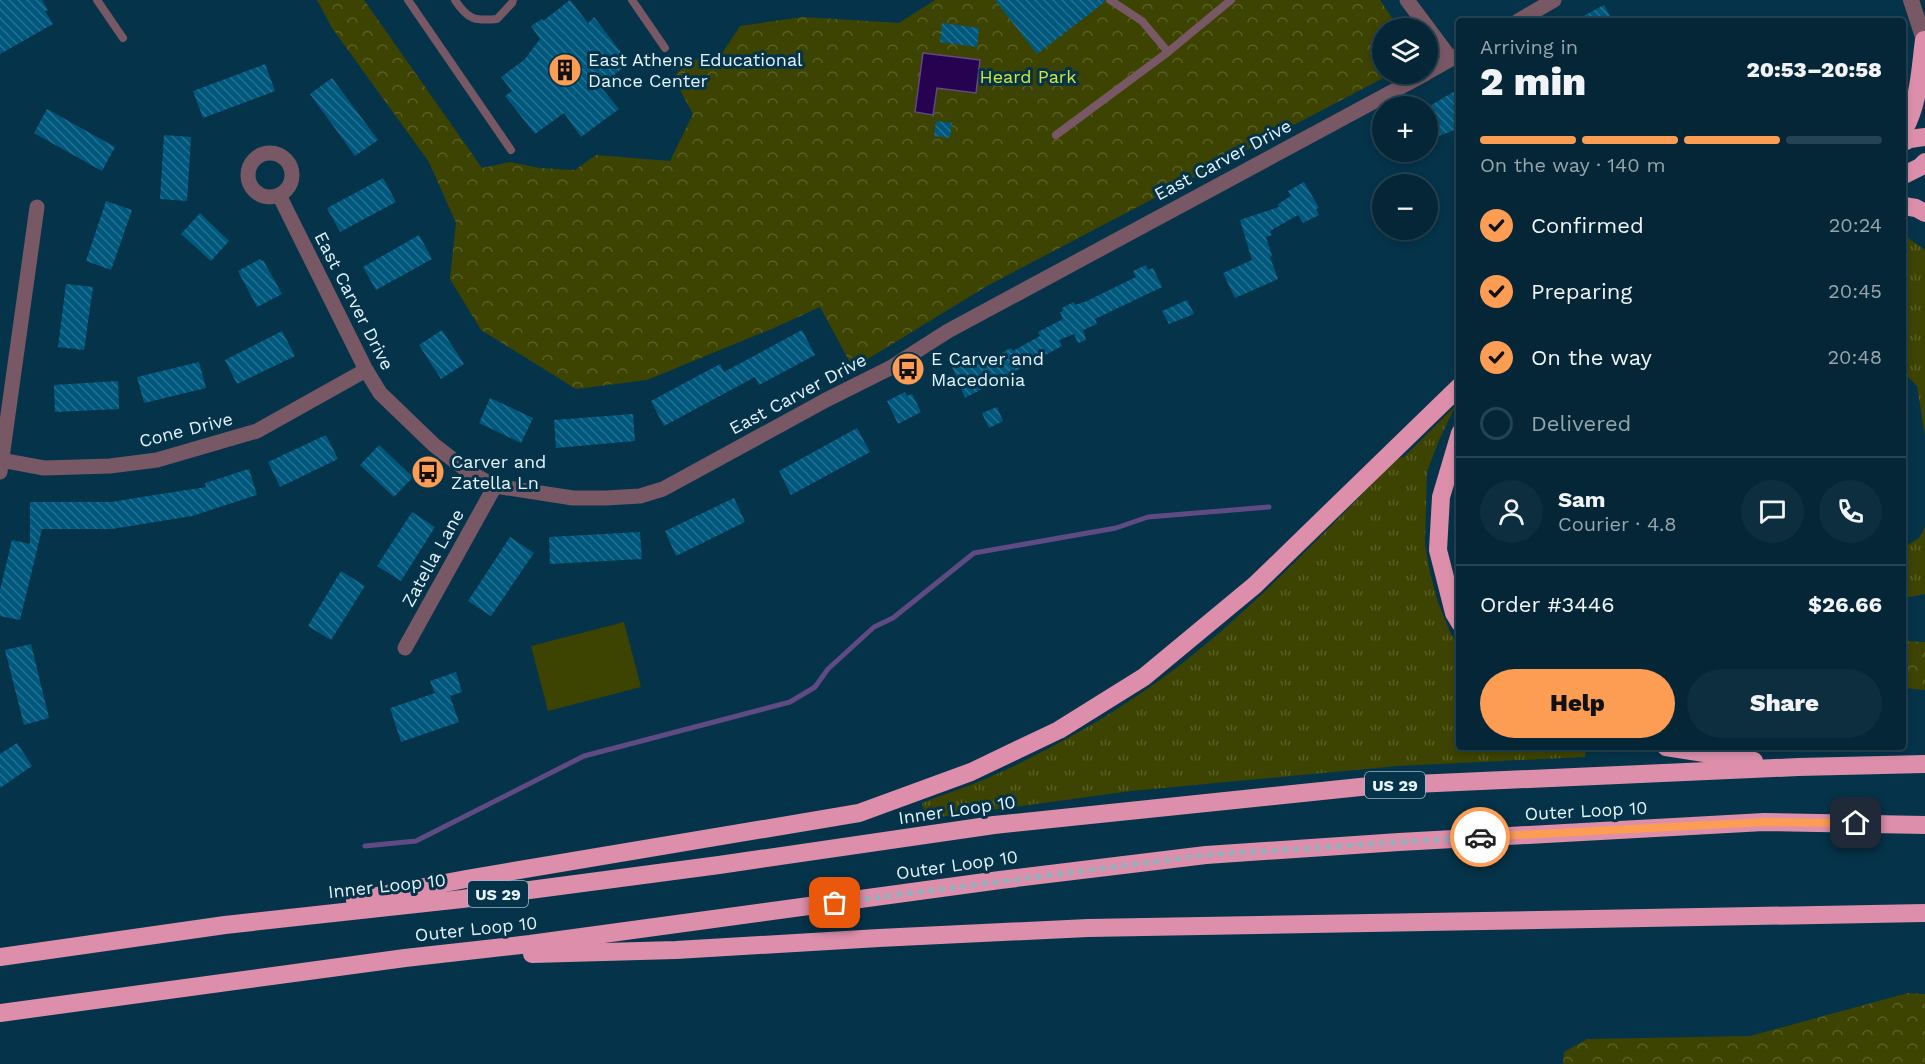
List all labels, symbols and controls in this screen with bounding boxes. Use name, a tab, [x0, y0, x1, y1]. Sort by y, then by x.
map controls	[1372, 18, 1438, 240]
button: layers	[1372, 18, 1438, 84]
text: Arriving in	[1480, 35, 1578, 59]
place label: East Athens Educational Dance Center	[588, 49, 803, 91]
building icon: East Athens Educational Dance Center	[547, 52, 583, 88]
text: 20:53–20:58	[1747, 57, 1882, 82]
text: 2 min	[1480, 59, 1586, 104]
park label: Heard Park	[980, 66, 1076, 87]
button: +	[1372, 96, 1438, 162]
street label: East Carver Drive	[1151, 115, 1295, 205]
text: On the way · 140 m	[1480, 153, 1666, 177]
button: −	[1372, 174, 1438, 240]
icon: check	[1480, 209, 1513, 242]
text: Confirmed	[1531, 213, 1644, 238]
text: 20:24	[1829, 213, 1882, 237]
street label: East Carver Drive	[311, 228, 398, 373]
icon: check	[1480, 275, 1513, 308]
text: Preparing	[1531, 279, 1632, 304]
text: 20:45	[1828, 279, 1882, 303]
icon: check	[1480, 341, 1513, 374]
text: On the way	[1531, 345, 1652, 370]
text: 20:48	[1827, 345, 1882, 369]
place label: E Carver and Macedonia	[931, 348, 1044, 390]
street label: East Carver Drive	[726, 349, 870, 439]
bus stop icon: E Carver and Macedonia	[890, 351, 926, 387]
street label: Cone Drive	[137, 408, 235, 451]
text: Delivered	[1531, 411, 1631, 436]
place label: Carver and Zatella Ln	[451, 451, 546, 493]
bus stop icon: Carver and Zatella Ln	[410, 454, 446, 490]
button: person	[1480, 480, 1543, 543]
button: chat	[1741, 480, 1804, 543]
button: phone	[1819, 480, 1882, 543]
text: Sam	[1558, 487, 1606, 512]
street label: Zatella Lane	[397, 505, 468, 610]
text: Courier · 4.8	[1558, 512, 1677, 536]
text: Order #3446	[1480, 592, 1615, 617]
text: $26.66	[1808, 592, 1882, 617]
button: Help	[1480, 669, 1675, 738]
button: Share	[1687, 669, 1882, 738]
road number: US 29	[1365, 772, 1425, 798]
street label: Inner Loop 10	[897, 791, 1017, 828]
street label: Outer Loop 10	[1524, 797, 1648, 824]
pin	[1830, 797, 1881, 848]
icon: home	[1839, 806, 1872, 839]
courier	[1450, 807, 1510, 867]
icon: car	[1464, 821, 1497, 854]
street label: Outer Loop 10	[895, 846, 1019, 883]
street label: Inner Loop 10	[327, 869, 447, 902]
pin	[809, 877, 860, 928]
road number: US 29	[468, 881, 528, 907]
icon: bag	[818, 886, 851, 919]
street label: Outer Loop 10	[414, 912, 538, 945]

